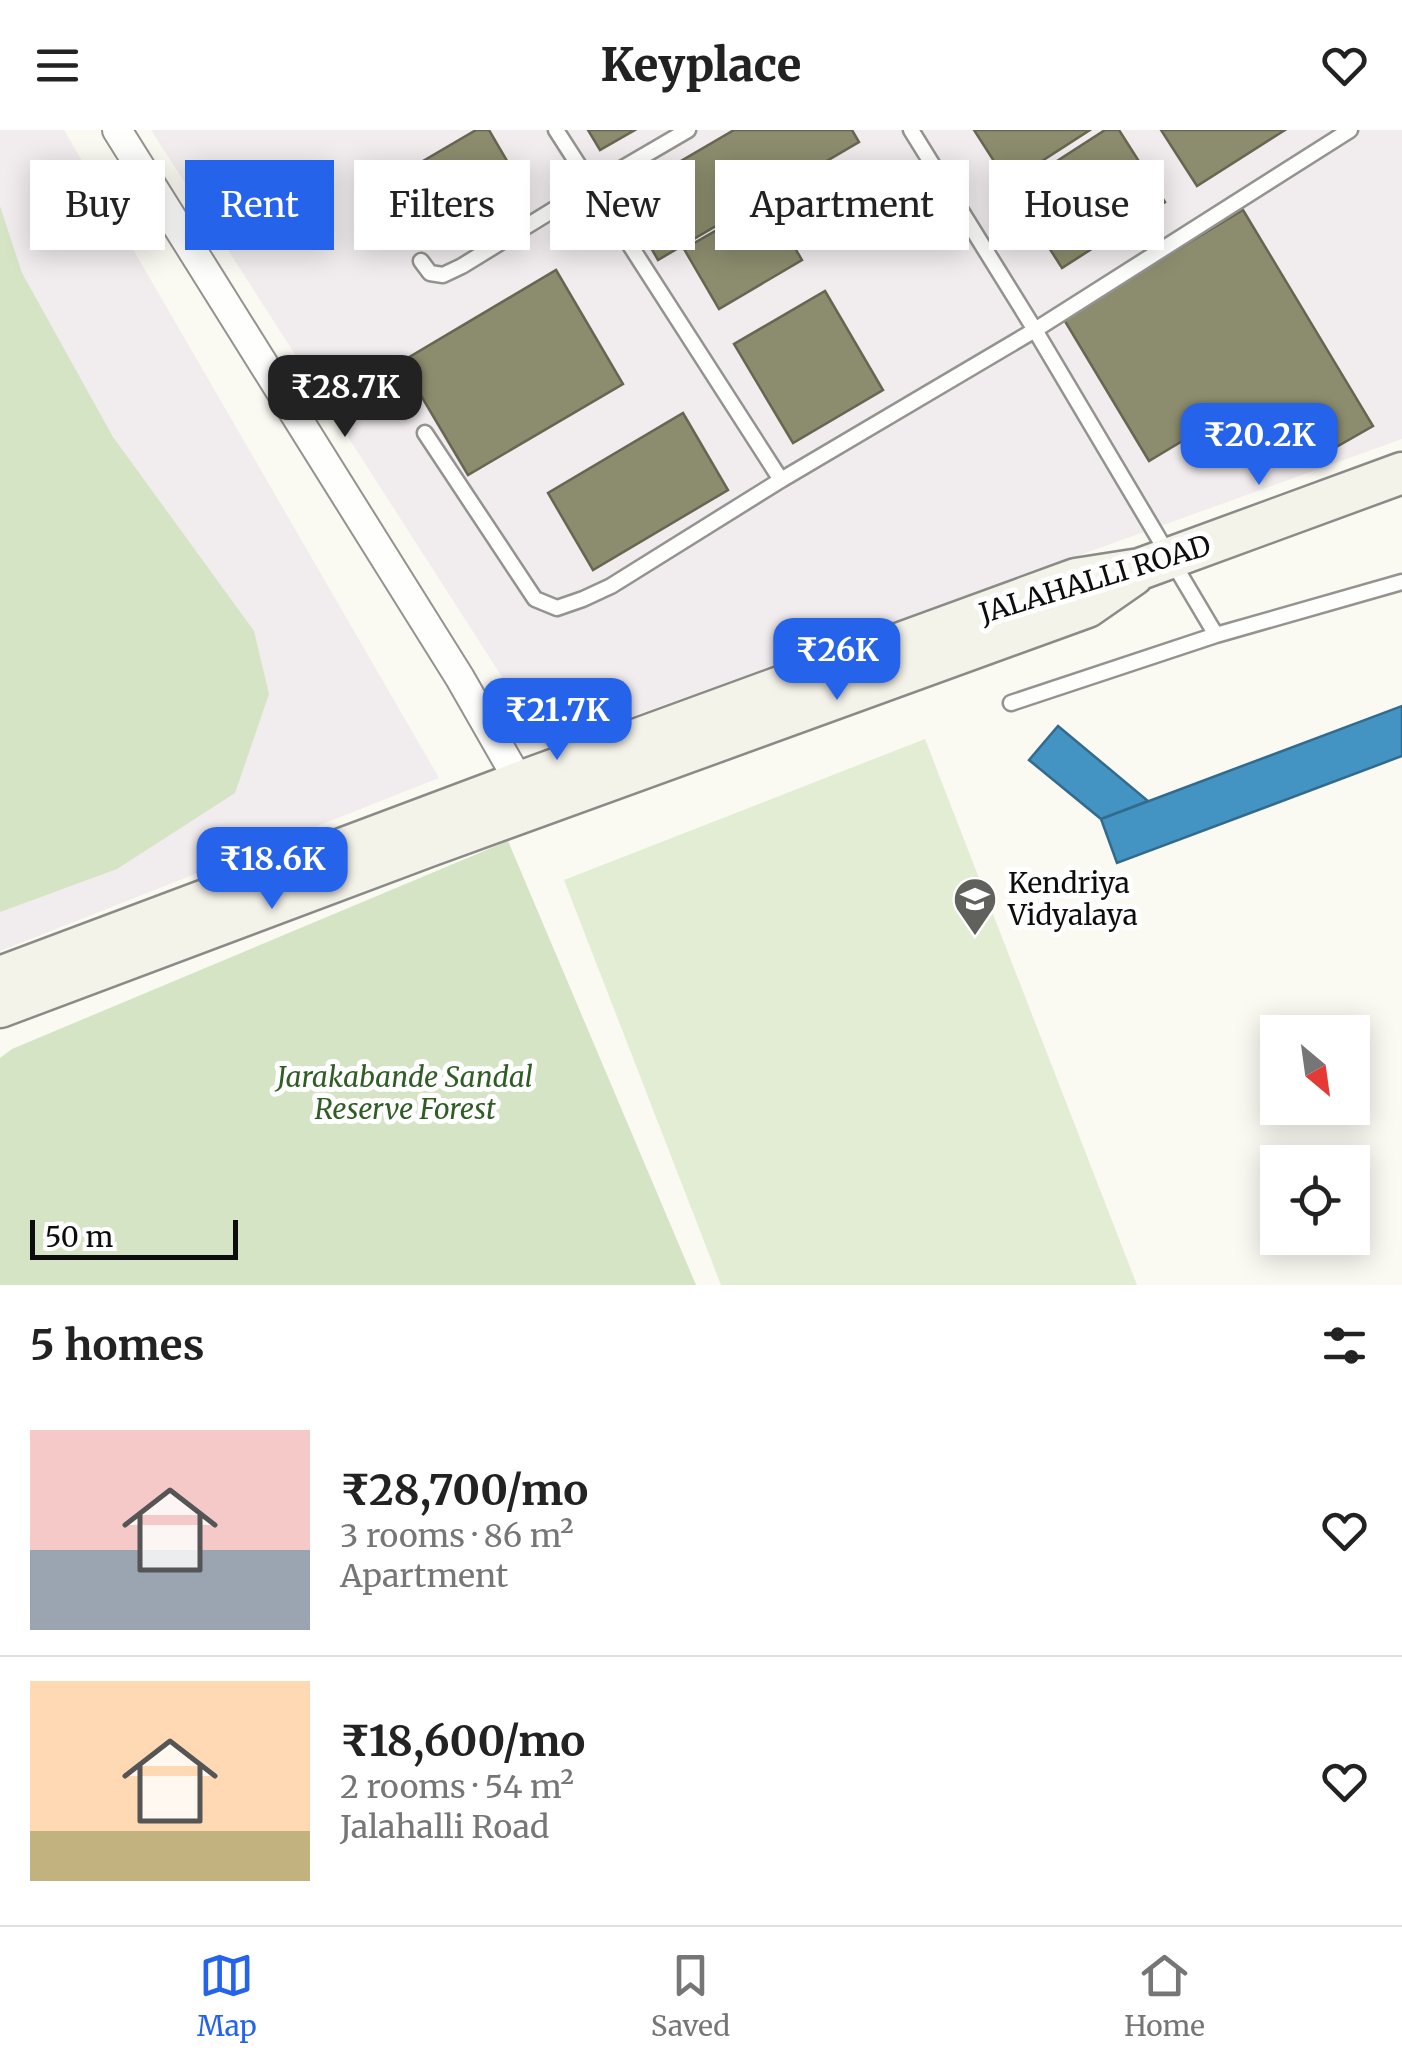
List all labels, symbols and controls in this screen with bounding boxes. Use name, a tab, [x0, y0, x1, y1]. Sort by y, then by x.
text: Keyplace	[601, 37, 801, 93]
icon: menu	[30, 38, 85, 93]
icon: heart	[1317, 38, 1372, 93]
chip: Buy	[30, 160, 165, 250]
chip: Rent	[185, 160, 334, 250]
chip: Filters	[354, 160, 530, 250]
chip: New	[550, 160, 695, 250]
chip: Apartment	[715, 160, 969, 250]
chip: House	[989, 160, 1164, 250]
pin: ₹28.7K	[264, 355, 426, 440]
text: ₹28.7K	[290, 367, 400, 407]
pin: ₹20.2K	[1178, 403, 1340, 488]
text: ₹20.2K	[1203, 415, 1315, 455]
street label: JALAHALLI ROAD	[974, 527, 1215, 632]
pin: ₹26K	[778, 618, 896, 703]
text: ₹26K	[795, 630, 879, 670]
pin: ₹21.7K	[476, 678, 638, 763]
text: ₹21.7K	[505, 690, 609, 730]
pin: ₹18.6K	[191, 827, 353, 912]
text: ₹18.6K	[219, 839, 325, 879]
place label: Kendriya Vidyalaya	[1007, 865, 1138, 933]
school or university icon: Kendriya Vidyalaya	[952, 876, 998, 937]
north arrow	[1260, 1015, 1370, 1125]
map controls	[1260, 1015, 1370, 1255]
park label: Jarakabande Sandal Reserve Forest	[274, 1059, 533, 1127]
button: locate	[1260, 1145, 1370, 1255]
scale bar	[30, 1215, 238, 1260]
text: 50 m	[45, 1219, 113, 1255]
icon: filters	[1317, 1318, 1372, 1373]
text: 5 homes	[30, 1319, 204, 1371]
text: ₹28,700/mo	[340, 1464, 588, 1516]
icon: home	[110, 1470, 230, 1590]
icon: heart	[1317, 1503, 1372, 1558]
text: 3 rooms · 86 m²	[340, 1516, 574, 1556]
text: Apartment	[340, 1556, 508, 1596]
text: ₹18,600/mo	[340, 1715, 585, 1767]
icon: home	[110, 1721, 230, 1841]
icon: heart	[1317, 1754, 1372, 1809]
text: 2 rooms · 54 m²	[340, 1767, 574, 1807]
text: Jalahalli Road	[340, 1807, 549, 1847]
tab: Map	[197, 1948, 257, 2044]
tab: Saved	[651, 1948, 730, 2044]
tab: Home	[1124, 1948, 1205, 2044]

